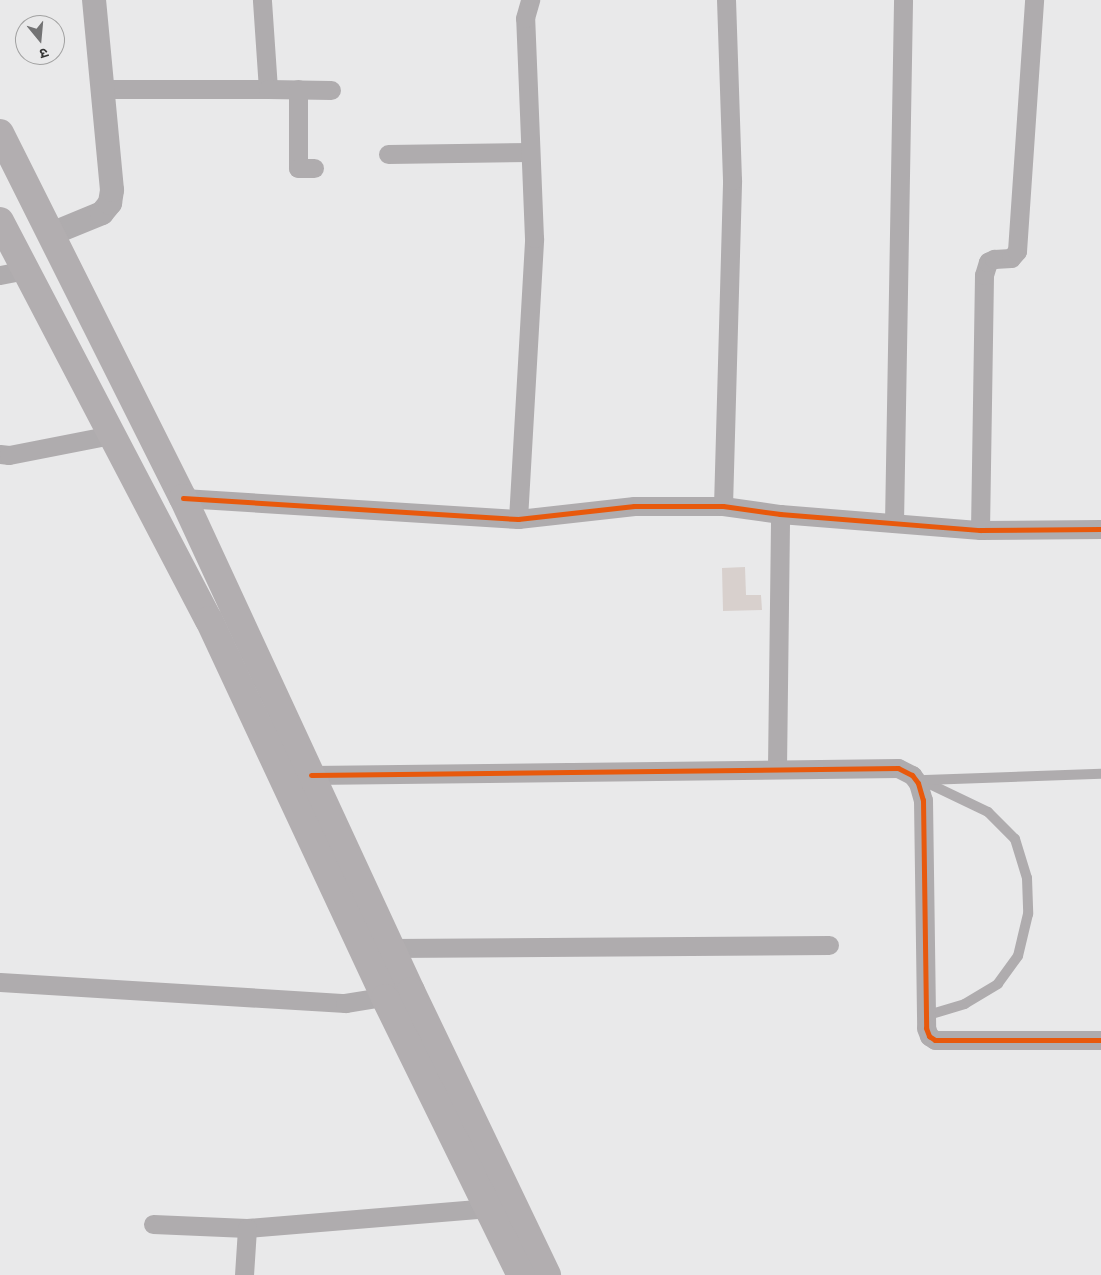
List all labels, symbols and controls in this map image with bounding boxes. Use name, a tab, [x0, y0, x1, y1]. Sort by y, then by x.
north arrow	[15, 15, 65, 65]
text: उ	[38, 44, 51, 64]

